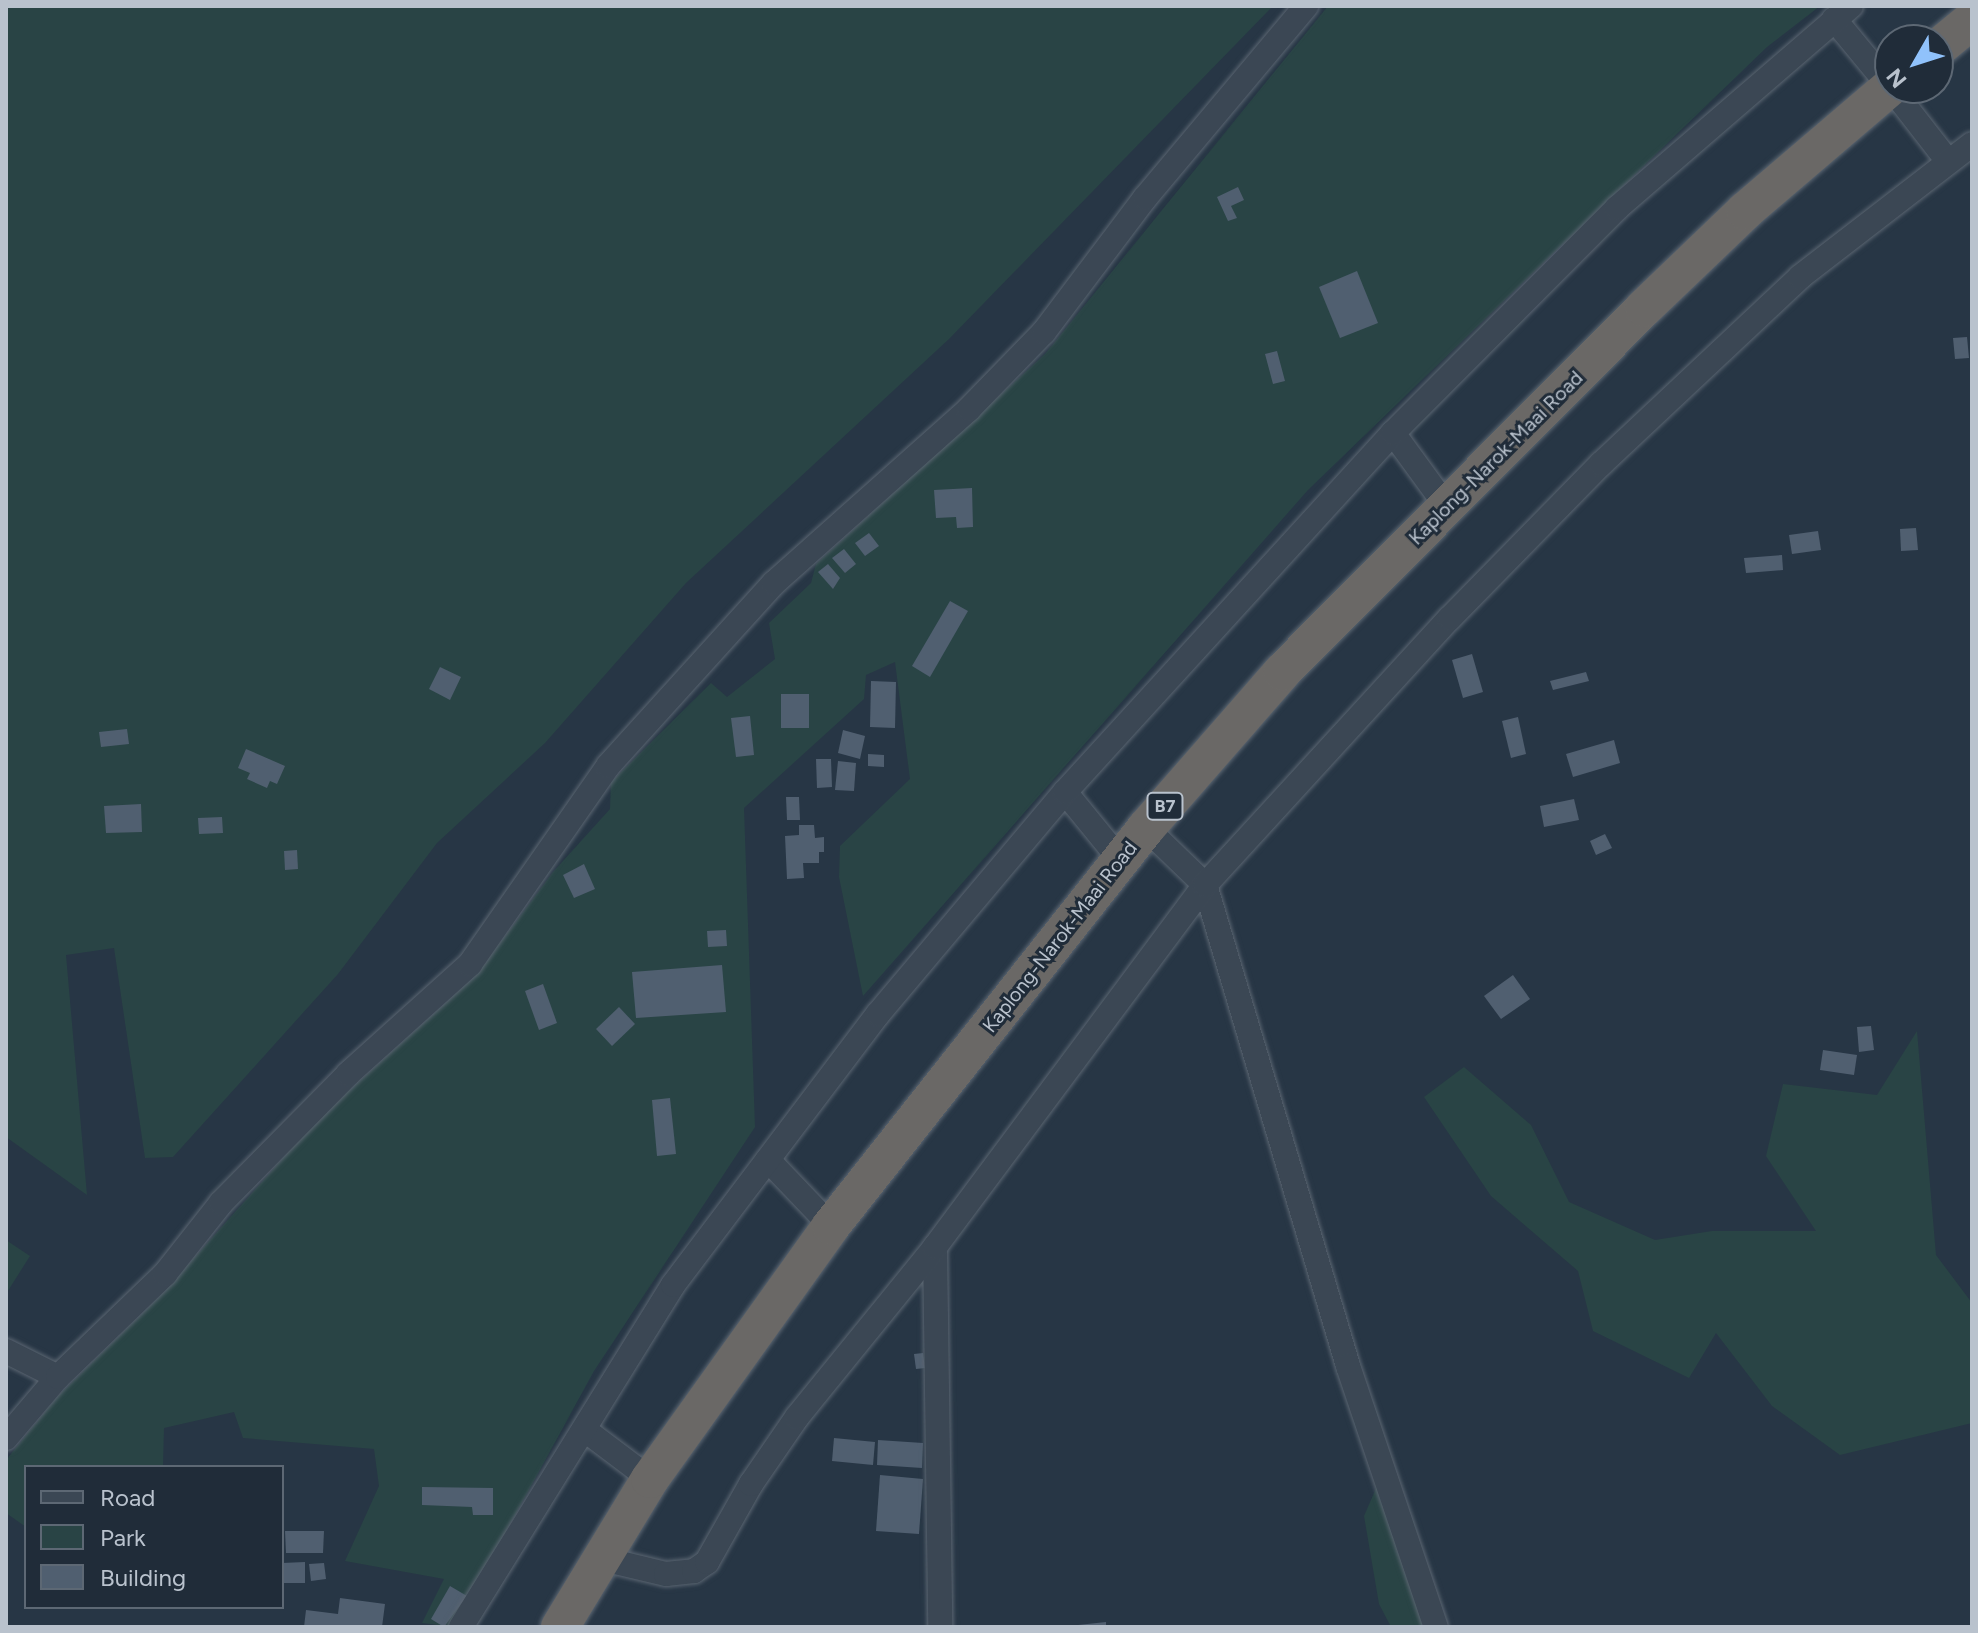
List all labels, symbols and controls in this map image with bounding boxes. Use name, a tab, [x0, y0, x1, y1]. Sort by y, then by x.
north arrow	[1874, 24, 1954, 104]
text: N	[1881, 63, 1912, 93]
street label: Kaplong-Narok-Maai Road	[1404, 366, 1588, 550]
road number: B7	[1145, 792, 1185, 820]
street label: Kaplong-Narok-Maai Road	[978, 837, 1142, 1037]
legend	[24, 1465, 284, 1609]
text: Road	[100, 1483, 155, 1512]
text: Park	[100, 1523, 146, 1552]
text: Building	[100, 1563, 186, 1592]

